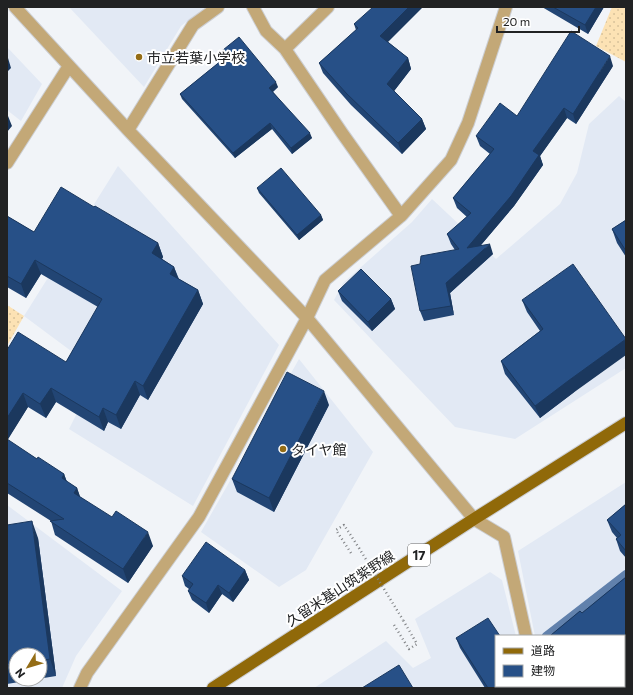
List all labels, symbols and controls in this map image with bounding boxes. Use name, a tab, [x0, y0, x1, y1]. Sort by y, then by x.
scale bar	[497, 8, 579, 34]
text: 20 m	[503, 14, 530, 28]
place label: 市立若葉小学校	[147, 49, 245, 66]
marker: 市立若葉小学校	[134, 52, 144, 62]
place label: タイヤ館	[291, 441, 347, 458]
marker: タイヤ館	[278, 444, 288, 454]
road number: 17	[408, 544, 430, 566]
street label: 久留米基山筑紫野線	[283, 547, 397, 629]
legend	[495, 635, 625, 687]
text: 道路	[531, 643, 555, 657]
north arrow	[8, 647, 48, 687]
text: 建物	[531, 663, 555, 677]
text: N	[12, 666, 27, 681]

